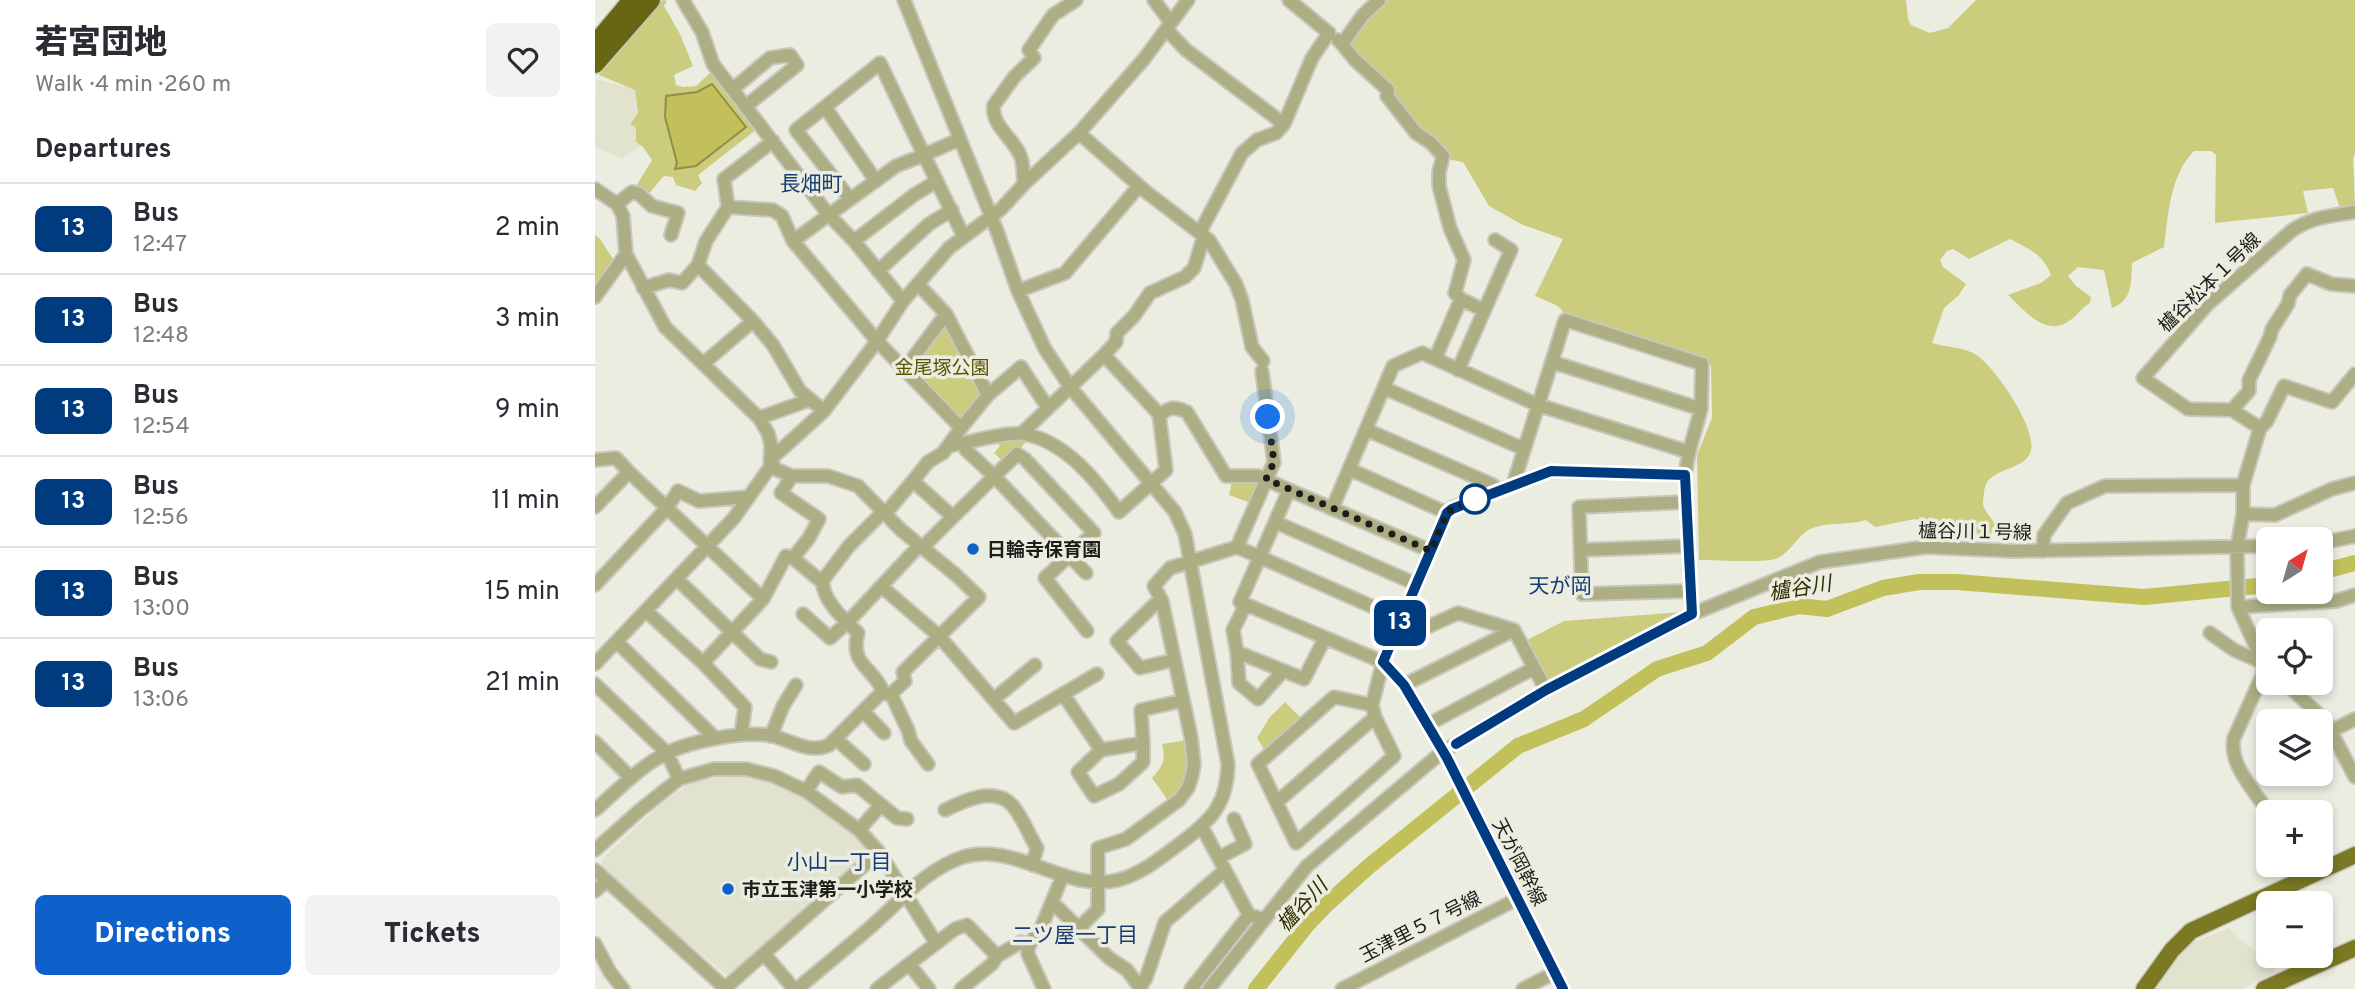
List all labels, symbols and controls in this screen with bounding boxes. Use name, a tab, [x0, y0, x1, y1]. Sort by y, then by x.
button: heart	[486, 23, 560, 97]
text: 若宮団地	[35, 24, 167, 66]
text: Walk · 4 min · 260 m	[35, 71, 231, 100]
text: Departures	[35, 134, 172, 167]
district label: 長畑町	[780, 172, 843, 199]
text: Bus	[133, 198, 179, 231]
text: 2 min	[495, 212, 560, 245]
text: 13	[62, 214, 86, 244]
street label: 櫨谷松本１号線	[2154, 229, 2267, 338]
text: 12:47	[133, 231, 187, 260]
text: Bus	[133, 289, 179, 322]
text: 3 min	[495, 303, 560, 336]
text: 13	[62, 305, 86, 335]
text: 12:48	[133, 322, 189, 351]
park label: 金尾塚公園	[894, 357, 990, 381]
text: Bus	[133, 380, 179, 413]
text: 9 min	[495, 394, 560, 427]
text: 13	[62, 396, 86, 426]
your location	[1250, 399, 1285, 434]
text: 12:54	[133, 413, 190, 442]
text: Bus	[133, 471, 179, 504]
unlabelled marker	[1460, 484, 1490, 514]
text: 11 min	[491, 485, 560, 518]
text: 13	[62, 487, 86, 517]
text: 12:56	[133, 504, 189, 533]
street label: 櫨谷川１号線	[1918, 520, 2032, 546]
north arrow	[2256, 527, 2333, 604]
map controls	[2256, 527, 2333, 968]
place label: 日輪寺保育園	[987, 539, 1101, 563]
marker: 日輪寺保育園	[965, 541, 981, 557]
text: Bus	[133, 562, 179, 595]
water label: 櫨谷川	[1767, 571, 1835, 608]
district label: 天が岡	[1529, 574, 1592, 601]
text: 15 min	[485, 576, 560, 609]
text: 13	[62, 578, 86, 608]
text: 13:00	[133, 595, 190, 624]
line badge: 13	[1369, 600, 1431, 646]
text: 13	[1388, 608, 1412, 638]
button: locate	[2256, 618, 2333, 695]
text: Bus	[133, 653, 179, 686]
text: 21 min	[485, 667, 560, 700]
text: 13	[62, 669, 86, 699]
text: 13:06	[133, 686, 189, 715]
button: layers	[2256, 709, 2333, 786]
button: +	[2256, 800, 2333, 877]
street label: 天が岡幹線	[1486, 815, 1550, 911]
district label: 小山一丁目	[787, 850, 892, 877]
water label: 櫨谷川	[1272, 872, 1336, 938]
place label: 市立玉津第一小学校	[742, 879, 913, 903]
marker: 市立玉津第一小学校	[720, 881, 736, 897]
street label: 玉津里５７号線	[1356, 887, 1486, 969]
button: −	[2256, 891, 2333, 968]
button: Directions	[35, 895, 291, 975]
button: Tickets	[305, 895, 560, 975]
district label: 二ツ屋一丁目	[1012, 923, 1138, 950]

